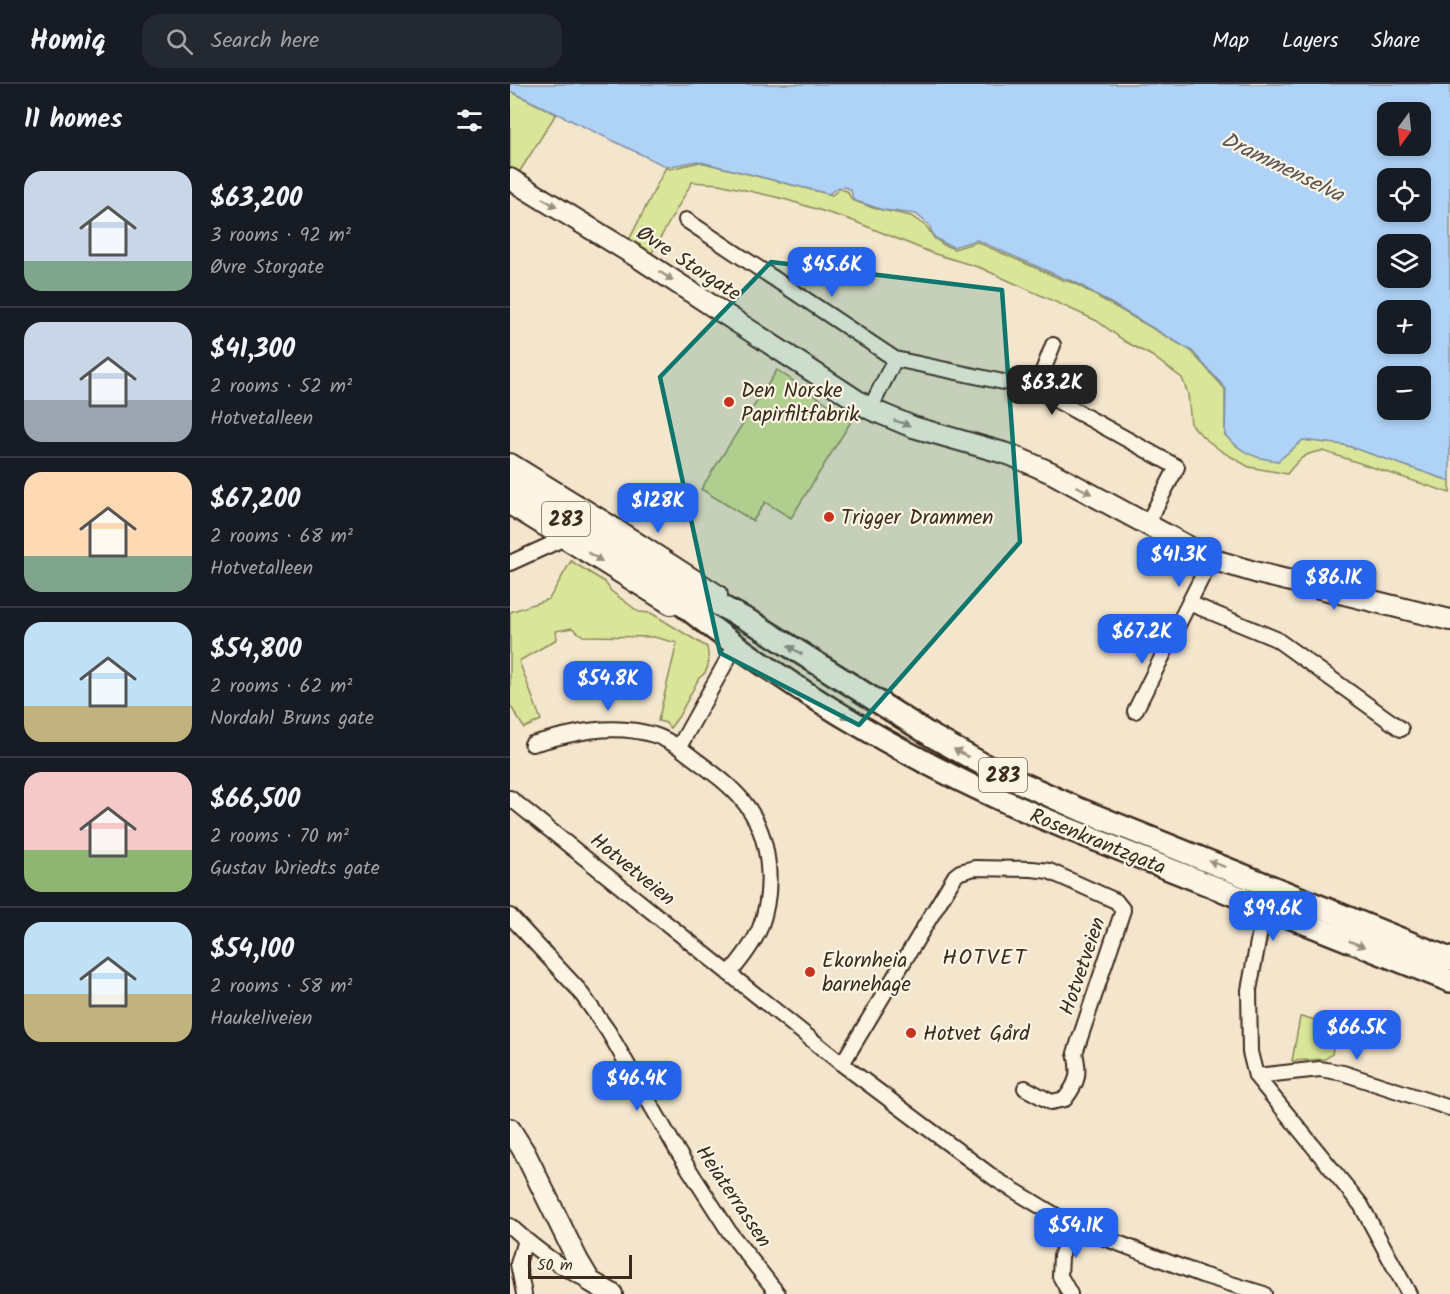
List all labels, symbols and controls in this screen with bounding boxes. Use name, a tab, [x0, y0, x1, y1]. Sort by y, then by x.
search box	[142, 14, 562, 68]
text: Homiq	[30, 19, 106, 64]
text: Search here	[211, 24, 319, 59]
icon: search	[163, 25, 196, 58]
text: Map	[1212, 25, 1249, 58]
text: Layers	[1282, 25, 1338, 58]
text: Share	[1371, 25, 1420, 58]
text: 11 homes	[24, 99, 122, 141]
north arrow	[1377, 102, 1431, 156]
map controls	[1377, 102, 1431, 420]
icon: filters	[453, 104, 486, 137]
water label: Drammenselva	[1215, 123, 1351, 214]
button: locate	[1377, 168, 1431, 222]
text: $63,200	[210, 178, 302, 220]
icon: home	[72, 195, 144, 267]
one-way arrow	[542, 197, 558, 208]
street label: Øvre Storgate	[629, 218, 748, 311]
text: 3 rooms · 92 m²	[210, 220, 351, 252]
button: layers	[1377, 234, 1431, 288]
pin: $45.6K	[783, 247, 881, 298]
text: $45.6K	[802, 250, 862, 282]
text: Øvre Storgate	[210, 252, 324, 284]
one-way arrow	[657, 270, 673, 282]
button: +	[1377, 300, 1431, 354]
text: $41,300	[210, 329, 295, 371]
icon: home	[72, 346, 144, 418]
pin: $63.2K	[1003, 365, 1101, 416]
button: −	[1377, 366, 1431, 420]
text: $63.2K	[1021, 368, 1083, 400]
text: 2 rooms · 52 m²	[210, 371, 352, 403]
place label: Den Norske Papirfiltfabrik	[741, 375, 859, 432]
marker: Den Norske Papirfiltfabrik	[722, 395, 736, 409]
text: Hotvetalleen	[210, 403, 313, 435]
one-way arrow	[893, 418, 911, 428]
text: $67,200	[210, 479, 300, 521]
pin: $128K	[616, 483, 700, 534]
one-way arrow	[1076, 485, 1093, 495]
text: $128K	[631, 486, 685, 518]
icon: home	[72, 496, 144, 568]
road number: 283	[542, 502, 590, 536]
place label: Trigger Drammen	[841, 502, 993, 535]
marker: Trigger Drammen	[822, 510, 836, 524]
text: 2 rooms · 68 m²	[210, 521, 353, 553]
pin: $41.3K	[1130, 537, 1228, 588]
text: $41.3K	[1151, 540, 1207, 572]
one-way arrow	[587, 552, 603, 563]
text: Hotvetalleen	[210, 553, 313, 585]
pin: $86.1K	[1285, 560, 1383, 611]
text: $86.1K	[1305, 563, 1363, 595]
pin: $67.2K	[1093, 614, 1191, 665]
text: $67.2K	[1112, 617, 1172, 649]
text: $54,800	[210, 629, 302, 671]
one-way arrow	[787, 645, 803, 656]
icon: home	[72, 646, 144, 718]
pin: $54.8K	[559, 661, 657, 712]
text: $54.8K	[577, 664, 639, 696]
text: 2 rooms · 62 m²	[210, 671, 352, 703]
text: Nordahl Bruns gate	[210, 703, 374, 735]
one-way arrow	[833, 708, 849, 719]
one-way arrow	[953, 748, 970, 758]
road number: 283	[979, 758, 1027, 792]
text: $66,500	[210, 779, 300, 821]
icon: home	[72, 796, 144, 868]
street label: Rosenkrantzgata	[1024, 800, 1171, 885]
text: 2 rooms · 70 m²	[210, 821, 349, 853]
street label: Hotvetveien	[582, 825, 682, 915]
text: Gustav Wriedts gate	[210, 853, 380, 885]
one-way arrow	[1207, 859, 1225, 869]
pin: $99.6K	[1224, 891, 1322, 942]
text: $99.6K	[1243, 894, 1303, 926]
street label: Hotvetveien	[1051, 913, 1116, 1020]
text: $54,100	[210, 929, 294, 971]
one-way arrow	[1348, 939, 1366, 949]
district label: HOTVET	[942, 941, 1028, 976]
place label: Ekornheia barnehage	[822, 945, 912, 1002]
icon: home	[72, 946, 144, 1018]
marker: Ekornheia barnehage	[803, 965, 817, 979]
text: 2 rooms · 58 m²	[210, 971, 352, 1003]
text: Haukeliveien	[210, 1003, 312, 1035]
pin: $66.5K	[1308, 1010, 1406, 1061]
text: $66.5K	[1327, 1013, 1387, 1045]
place label: Hotvet Gård	[923, 1018, 1030, 1051]
marker: Hotvet Gård	[904, 1026, 918, 1040]
pin: $46.4K	[588, 1061, 686, 1112]
text: $46.4K	[606, 1064, 668, 1096]
street label: Heiaterrassen	[686, 1139, 779, 1255]
pin: $54.1K	[1027, 1208, 1125, 1259]
text: $54.1K	[1048, 1211, 1104, 1243]
scale bar	[528, 1252, 632, 1280]
text: 50 m	[537, 1253, 573, 1278]

